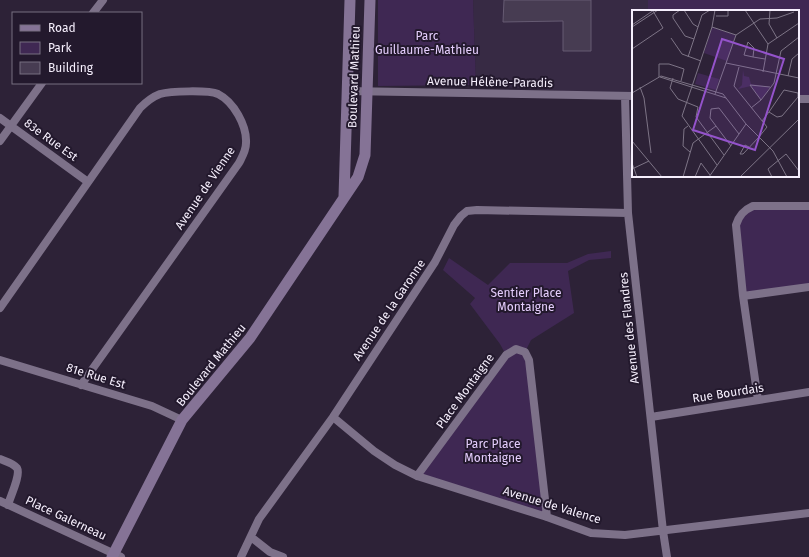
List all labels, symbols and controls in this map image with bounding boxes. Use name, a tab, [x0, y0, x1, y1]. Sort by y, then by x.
inset map	[632, 10, 799, 177]
legend	[12, 12, 142, 84]
text: Road	[48, 21, 76, 35]
street label: Boulevard Mathieu	[345, 26, 363, 128]
park label: Parc Guillaume-Mathieu	[375, 29, 479, 57]
text: Park	[48, 41, 72, 55]
text: Building	[48, 61, 94, 75]
street label: Avenue Hélène-Paradis	[427, 74, 553, 90]
street label: 83e Rue Est	[22, 116, 81, 164]
street label: Avenue de Vienne	[172, 144, 238, 232]
street label: Avenue de la Garonne	[350, 257, 428, 363]
street label: Avenue des Flandres	[616, 271, 642, 384]
park label: Sentier Place Montaigne	[490, 286, 562, 314]
street label: Boulevard Mathieu	[173, 321, 249, 409]
street label: Place Montaigne	[433, 351, 497, 431]
street label: 81e Rue Est	[65, 360, 128, 392]
street label: Rue Bourdais	[691, 380, 765, 406]
park label: Parc Place Montaigne	[464, 437, 522, 465]
street label: Avenue de Valence	[501, 483, 603, 527]
street label: Place Galerneau	[23, 493, 109, 543]

